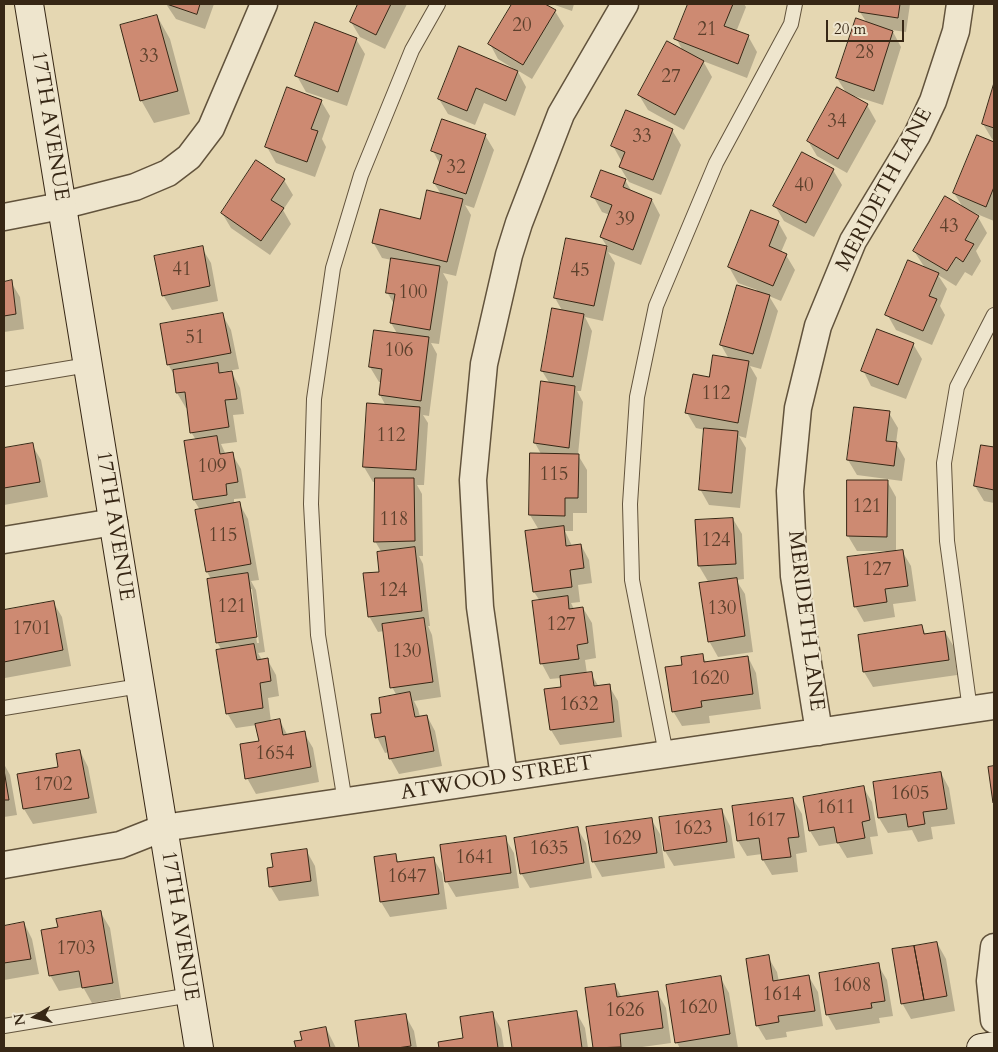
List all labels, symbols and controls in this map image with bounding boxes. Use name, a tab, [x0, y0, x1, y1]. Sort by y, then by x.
scale bar	[828, 10, 906, 42]
house number: 20	[512, 16, 532, 38]
text: 20 m	[834, 19, 866, 39]
house number: 21	[697, 20, 717, 42]
house number: 28	[855, 43, 875, 65]
house number: 33	[139, 47, 159, 69]
street label: 17TH AVENUE	[25, 49, 73, 203]
house number: 27	[661, 67, 681, 89]
street label: MERIDETH LANE	[831, 104, 939, 276]
house number: 34	[827, 112, 847, 134]
house number: 33	[632, 127, 652, 149]
house number: 32	[446, 158, 466, 180]
house number: 40	[794, 176, 814, 198]
house number: 39	[615, 210, 635, 232]
house number: 43	[939, 217, 959, 239]
house number: 41	[172, 260, 192, 282]
house number: 45	[570, 261, 590, 283]
house number: 100	[398, 283, 428, 305]
house number: 51	[185, 328, 205, 350]
house number: 106	[384, 341, 414, 363]
house number: 112	[701, 384, 731, 406]
house number: 112	[376, 426, 406, 448]
street label: 17TH AVENUE	[90, 449, 138, 603]
house number: 109	[197, 457, 227, 479]
house number: 115	[539, 465, 569, 487]
house number: 121	[852, 497, 882, 519]
house number: 118	[379, 510, 409, 532]
house number: 115	[208, 526, 238, 548]
street label: MERIDETH LANE	[781, 529, 829, 713]
house number: 124	[701, 531, 731, 553]
house number: 127	[862, 560, 892, 582]
house number: 124	[378, 581, 408, 603]
house number: 121	[217, 597, 247, 619]
house number: 130	[707, 599, 737, 621]
house number: 127	[546, 615, 576, 637]
house number: 1701	[13, 619, 51, 641]
house number: 130	[392, 642, 422, 664]
house number: 1620	[691, 669, 729, 691]
house number: 1632	[560, 695, 598, 717]
house number: 1654	[256, 744, 294, 766]
street label: ATWOOD STREET	[399, 751, 595, 807]
house number: 1702	[34, 775, 72, 797]
house number: 1605	[891, 784, 929, 806]
house number: 1611	[817, 798, 855, 820]
house number: 1617	[747, 811, 785, 833]
house number: 1623	[674, 819, 712, 841]
house number: 1629	[603, 829, 641, 851]
house number: 1635	[530, 839, 568, 861]
house number: 1641	[456, 848, 494, 870]
street label: 17TH AVENUE	[155, 849, 203, 1003]
house number: 1647	[388, 867, 426, 889]
house number: 1703	[57, 939, 95, 961]
house number: 1608	[833, 976, 871, 998]
house number: 1614	[763, 985, 801, 1007]
north arrow	[10, 992, 60, 1042]
house number: 1620	[679, 998, 717, 1020]
house number: 1626	[606, 1001, 644, 1023]
text: N	[9, 1012, 30, 1027]

